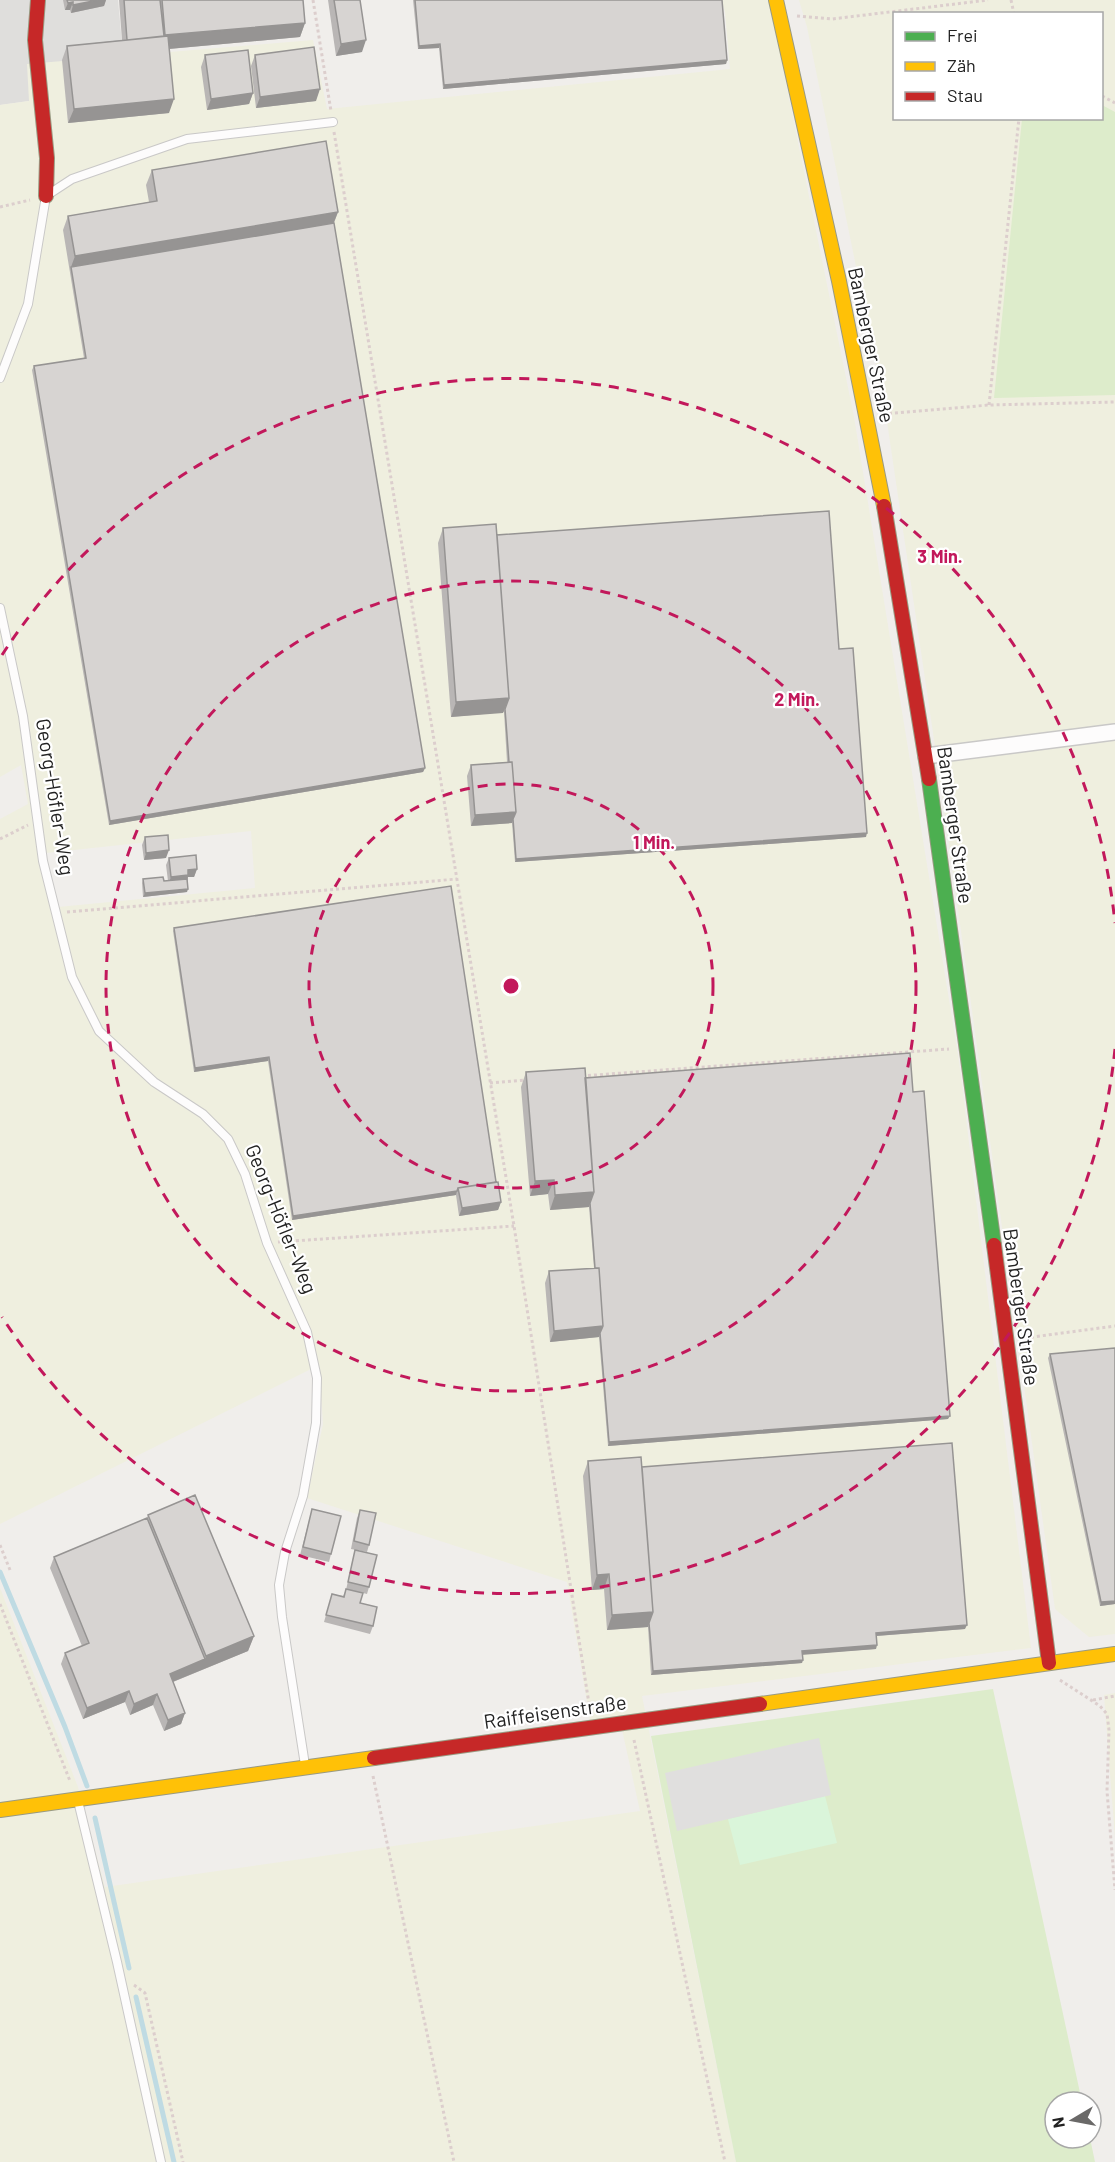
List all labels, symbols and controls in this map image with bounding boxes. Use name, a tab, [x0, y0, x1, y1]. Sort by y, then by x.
legend	[893, 12, 1103, 120]
text: Frei	[947, 24, 978, 46]
text: Zäh	[947, 54, 976, 76]
text: Stau	[947, 84, 983, 106]
street label: Bamberger Straße	[844, 265, 900, 425]
text: 3 Min.	[917, 545, 963, 567]
text: 2 Min.	[774, 688, 820, 710]
street label: Georg-Höfler-Weg	[32, 717, 80, 877]
street label: Bamberger Straße	[933, 745, 979, 905]
text: 1 Min.	[633, 831, 675, 853]
centre of rings	[501, 976, 521, 996]
street label: Georg-Höfler-Weg	[241, 1141, 323, 1297]
street label: Bamberger Straße	[999, 1227, 1045, 1387]
street label: Raiffeisenstraße	[482, 1689, 628, 1733]
north arrow	[1043, 2090, 1103, 2150]
text: N	[1047, 2116, 1068, 2130]

